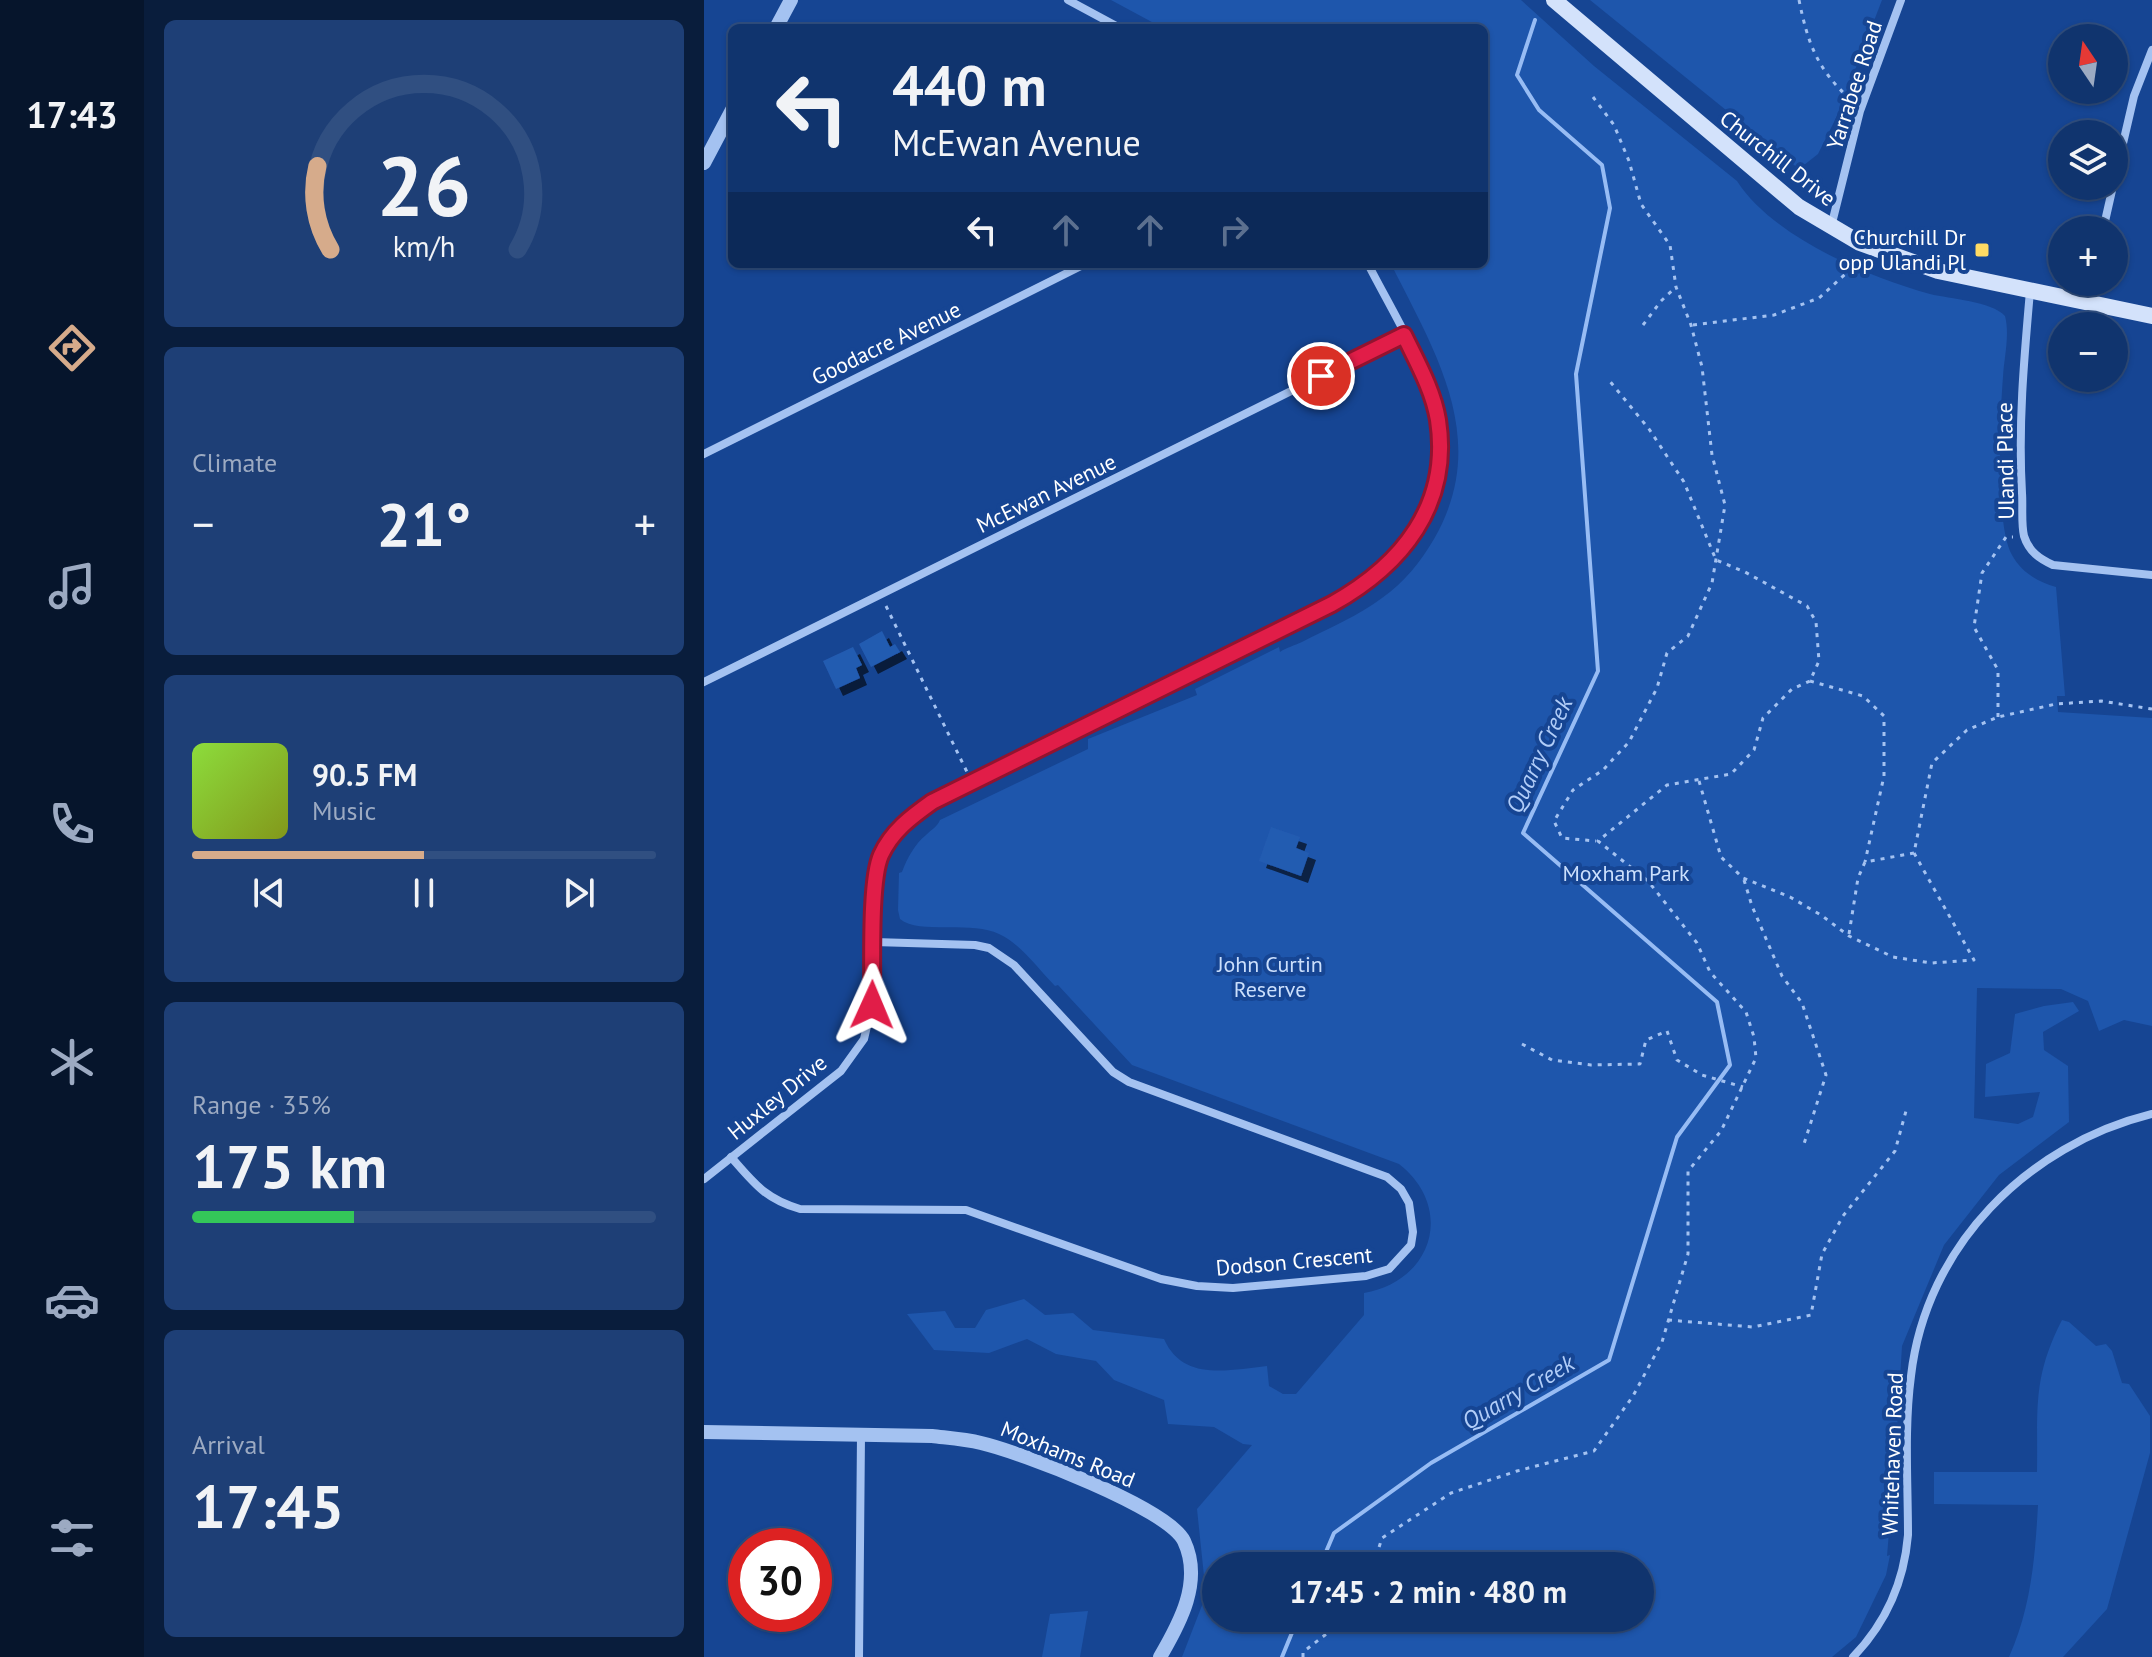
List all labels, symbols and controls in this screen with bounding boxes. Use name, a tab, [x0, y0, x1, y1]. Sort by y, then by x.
street label: Yarrabee Road	[1820, 17, 1888, 153]
north arrow	[2048, 24, 2128, 104]
map controls	[2048, 24, 2128, 392]
text: 440 m	[892, 49, 1047, 121]
icon: left	[760, 56, 864, 160]
text: 17:43	[26, 91, 118, 138]
street label: Churchill Drive	[1714, 104, 1842, 212]
text: McEwan Avenue	[892, 119, 1141, 166]
button: layers	[2048, 120, 2128, 200]
text: 26	[377, 130, 471, 238]
icon: left	[960, 208, 1004, 252]
icon: ahead	[1044, 208, 1088, 252]
icon: ahead	[1128, 208, 1172, 252]
icon: right	[1212, 208, 1256, 252]
button: +	[2048, 216, 2128, 296]
place label: Churchill Dr opp Ulandi Pl	[1838, 223, 1967, 276]
text: km/h	[393, 228, 455, 265]
marker: Churchill Dr opp Ulandi Pl	[1973, 241, 1991, 259]
street label: Goodacre Avenue	[807, 295, 965, 391]
button: −	[2048, 312, 2128, 392]
icon: directions	[44, 320, 100, 376]
pin	[1287, 342, 1355, 410]
icon: arrive	[1299, 354, 1343, 398]
street label: Ulandi Place	[1990, 402, 2020, 520]
text: Climate	[192, 446, 277, 479]
street label: McEwan Avenue	[972, 447, 1120, 539]
text: 21°	[377, 485, 471, 563]
text: −	[192, 495, 214, 552]
text: +	[634, 495, 656, 552]
icon: music	[44, 558, 100, 614]
water label: Quarry Creek	[1499, 691, 1580, 818]
text: 90.5 FM	[312, 755, 417, 794]
text: Music	[312, 794, 376, 827]
icon: phone	[44, 796, 100, 852]
park label: Moxham Park	[1562, 859, 1690, 887]
icon: previous	[247, 871, 291, 915]
icon: pause	[402, 871, 446, 915]
icon: next	[557, 871, 601, 915]
park label: John Curtin Reserve	[1216, 950, 1323, 1003]
position arrow	[830, 963, 914, 1047]
icon: climate	[44, 1034, 100, 1090]
street label: Huxley Drive	[722, 1048, 832, 1146]
text: Range · 35%	[192, 1088, 331, 1121]
text: 175 km	[192, 1127, 387, 1205]
street label: Dodson Crescent	[1214, 1240, 1374, 1282]
icon: car	[44, 1272, 100, 1328]
water label: Quarry Creek	[1456, 1347, 1581, 1437]
street label: Whitehaven Road	[1875, 1372, 1909, 1536]
street label: Moxhams Road	[997, 1414, 1139, 1494]
text: Arrival	[192, 1428, 265, 1461]
text: 17:45	[192, 1467, 344, 1545]
icon: filters	[44, 1510, 100, 1566]
speed limit sign: 30	[728, 1528, 832, 1632]
text: 17:45 · 2 min · 480 m	[1289, 1572, 1567, 1611]

